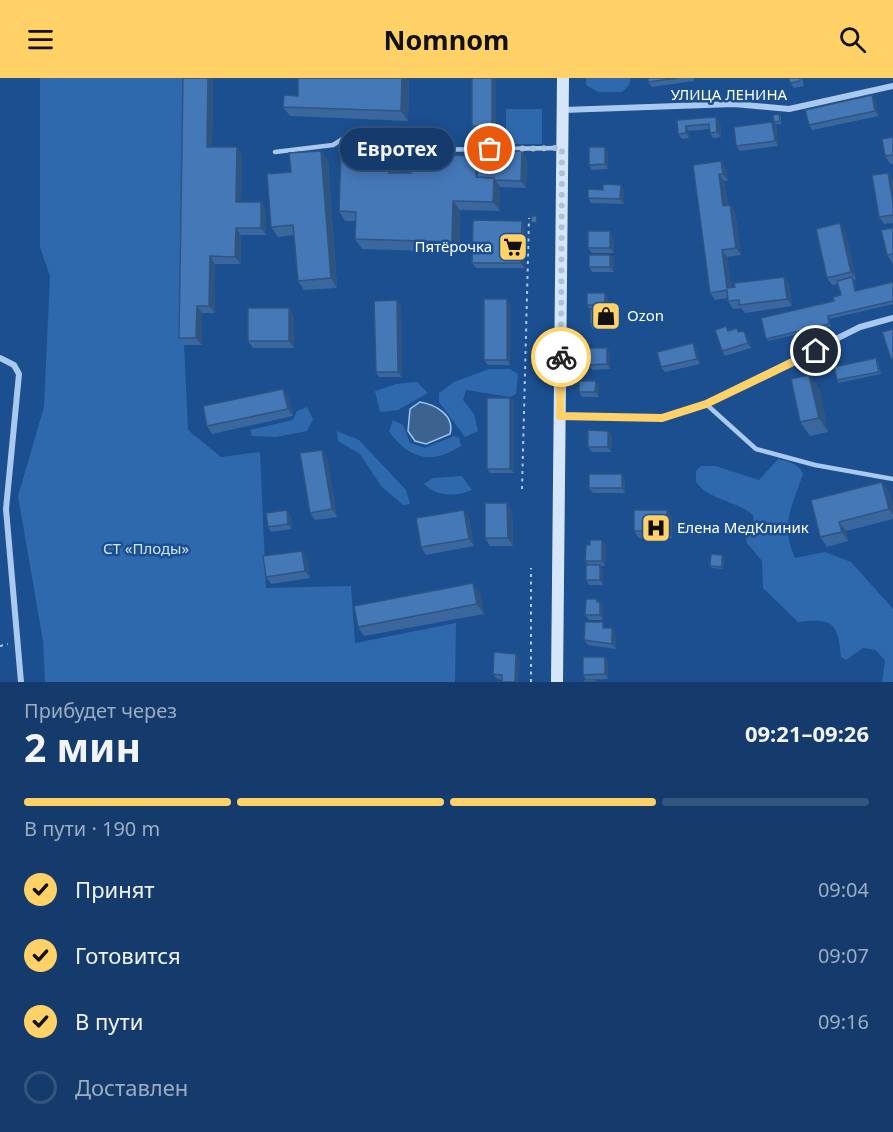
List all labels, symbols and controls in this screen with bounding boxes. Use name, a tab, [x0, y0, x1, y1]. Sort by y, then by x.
text: Nomnom	[384, 21, 509, 58]
icon: menu	[24, 23, 57, 56]
icon: search	[836, 23, 869, 56]
street label: УЛИЦА ЛЕНИНА	[671, 84, 788, 104]
pin	[464, 123, 515, 174]
callout: Евротех	[340, 128, 454, 170]
icon: bag	[473, 132, 506, 165]
text: Евротех	[357, 135, 437, 162]
supermarket icon: Пятёрочка	[497, 231, 529, 263]
place label: Пятёрочка	[415, 236, 492, 256]
shop icon: Ozon	[590, 300, 622, 332]
place label: Ozon	[627, 305, 664, 325]
pin	[790, 325, 841, 376]
courier	[531, 327, 591, 387]
icon: home	[799, 334, 832, 367]
icon: bike	[545, 341, 578, 374]
hospital icon: Елена МедКлиник	[640, 512, 672, 544]
place label: Елена МедКлиник	[677, 517, 809, 537]
park label: СТ «Плоды»	[103, 538, 189, 558]
text: Прибудет через	[24, 697, 177, 724]
text: 09:21–09:26	[745, 718, 869, 748]
text: 2 мин	[24, 720, 141, 773]
text: В пути · 190 m	[24, 815, 160, 842]
icon: check	[24, 873, 57, 906]
text: Принят	[75, 874, 155, 904]
text: 09:04	[818, 876, 869, 903]
icon: check	[24, 939, 57, 972]
text: Готовится	[75, 940, 181, 970]
text: 09:07	[818, 942, 869, 969]
icon: check	[24, 1005, 57, 1038]
text: В пути	[75, 1006, 143, 1036]
text: 09:16	[818, 1008, 869, 1035]
text: Доставлен	[75, 1072, 188, 1102]

